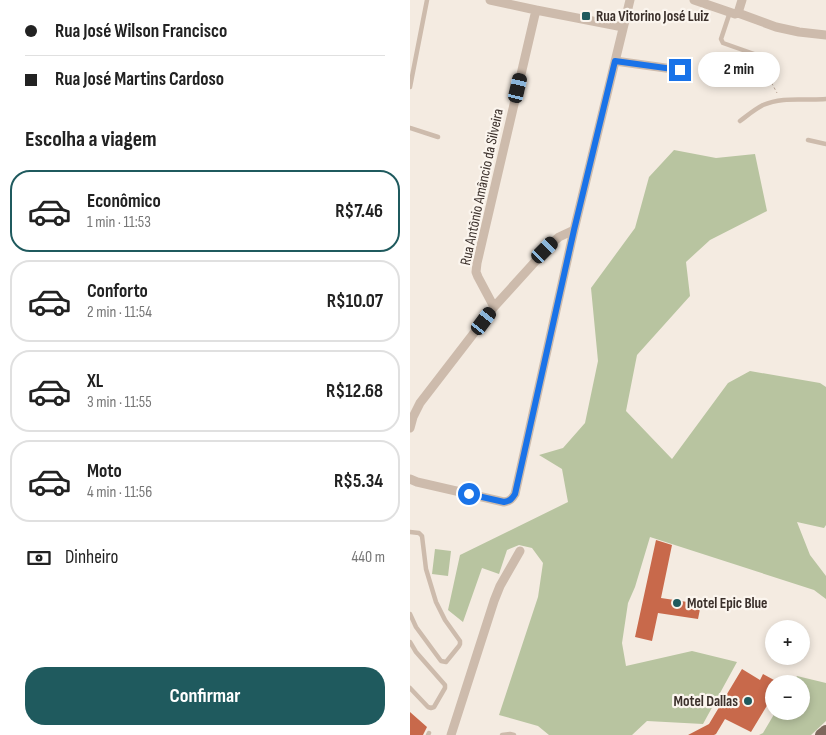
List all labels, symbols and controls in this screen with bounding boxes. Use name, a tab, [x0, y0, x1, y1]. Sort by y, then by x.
place label: Rua Vitorino José Luiz	[596, 7, 709, 26]
marker: Rua Vitorino José Luiz	[580, 10, 592, 22]
text: Rua José Wilson Francisco	[55, 20, 227, 43]
callout: 2 min	[698, 52, 780, 88]
route end	[669, 59, 691, 81]
text: 2 min	[724, 60, 754, 79]
text: Rua José Martins Cardoso	[55, 68, 224, 91]
car	[507, 72, 528, 104]
street label: Rua Antônio Amâncio da Silveira	[456, 107, 508, 267]
text: Escolha a viagem	[25, 126, 157, 153]
icon: car	[27, 189, 72, 234]
text: Econômico	[87, 190, 161, 213]
text: R$7.46	[335, 200, 383, 223]
text: 1 min · 11:53	[87, 213, 151, 232]
car	[529, 234, 560, 266]
icon: car	[27, 279, 72, 324]
text: Conforto	[87, 280, 148, 303]
text: R$10.07	[327, 290, 383, 313]
text: 2 min · 11:54	[87, 303, 152, 322]
car	[468, 305, 499, 337]
icon: car	[27, 369, 72, 414]
text: XL	[87, 370, 103, 393]
text: R$12.68	[326, 380, 383, 403]
text: 3 min · 11:55	[87, 393, 152, 412]
icon: car	[27, 459, 72, 504]
text: Moto	[87, 460, 122, 483]
text: R$5.34	[334, 470, 383, 493]
text: 4 min · 11:56	[87, 483, 152, 502]
route start	[458, 483, 480, 505]
icon: cash	[25, 544, 53, 572]
text: Dinheiro	[65, 546, 118, 569]
text: 440 m	[352, 548, 385, 567]
place label: Motel Epic Blue	[687, 594, 768, 613]
marker: Motel Epic Blue	[671, 597, 683, 609]
map controls	[765, 620, 810, 720]
button: +	[765, 620, 810, 665]
button: Confirmar	[25, 667, 385, 725]
button: −	[765, 675, 810, 720]
place label: Motel Dallas	[673, 692, 738, 711]
marker: Motel Dallas	[742, 695, 754, 707]

